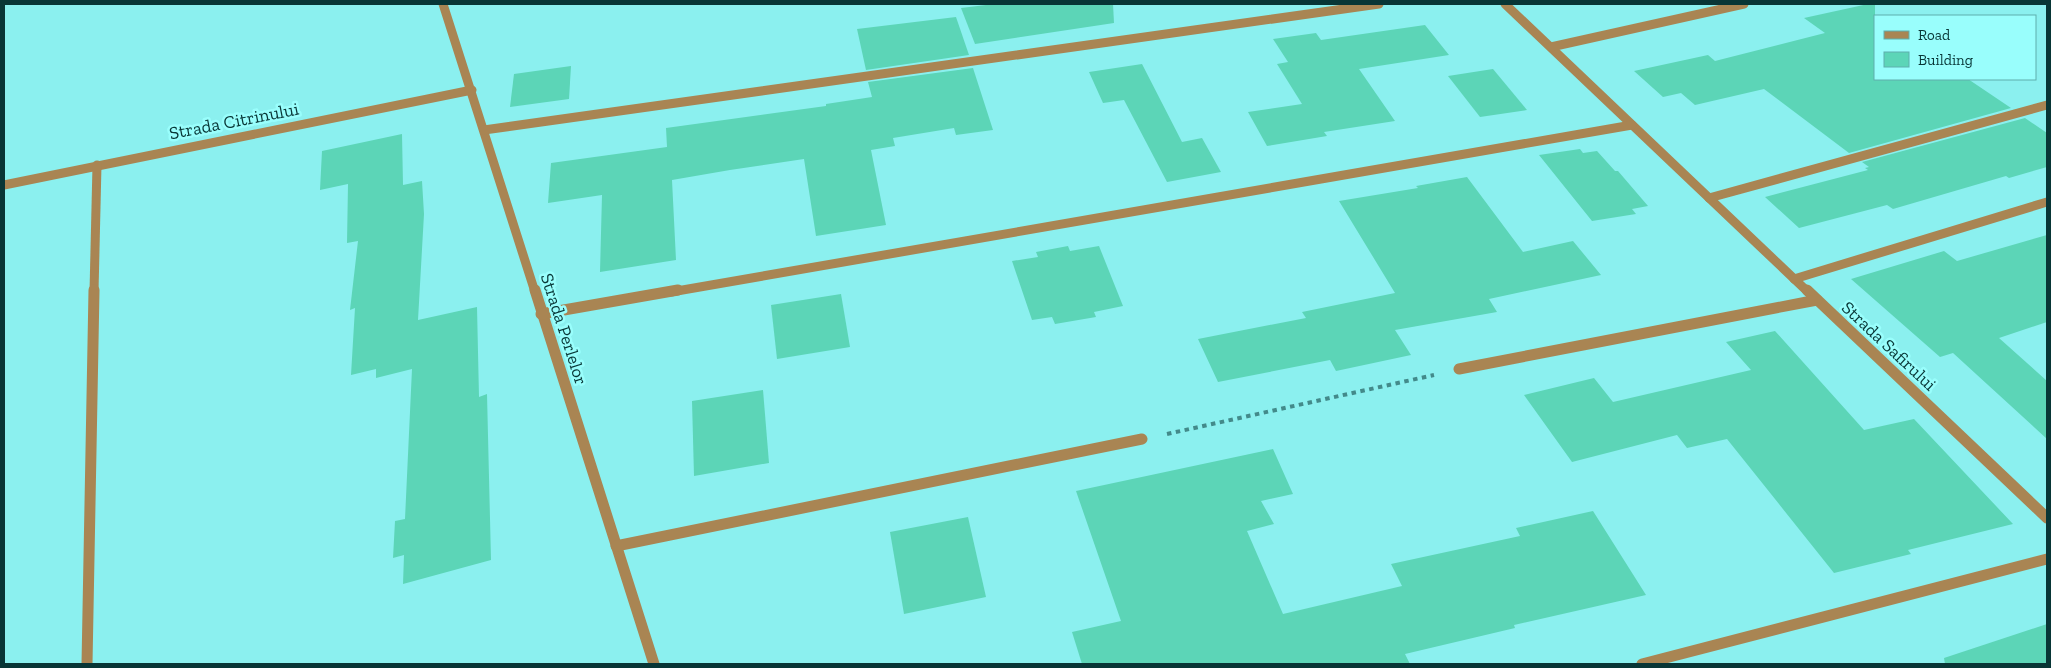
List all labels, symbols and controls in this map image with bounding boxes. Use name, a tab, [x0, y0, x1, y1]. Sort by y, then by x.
legend	[1874, 15, 2036, 80]
text: Road	[1918, 26, 1951, 44]
text: Building	[1918, 51, 1973, 69]
street label: Strada Citrinului	[167, 98, 301, 144]
street label: Strada Perlelor	[536, 271, 592, 387]
street label: Strada Safirului	[1837, 297, 1941, 395]

